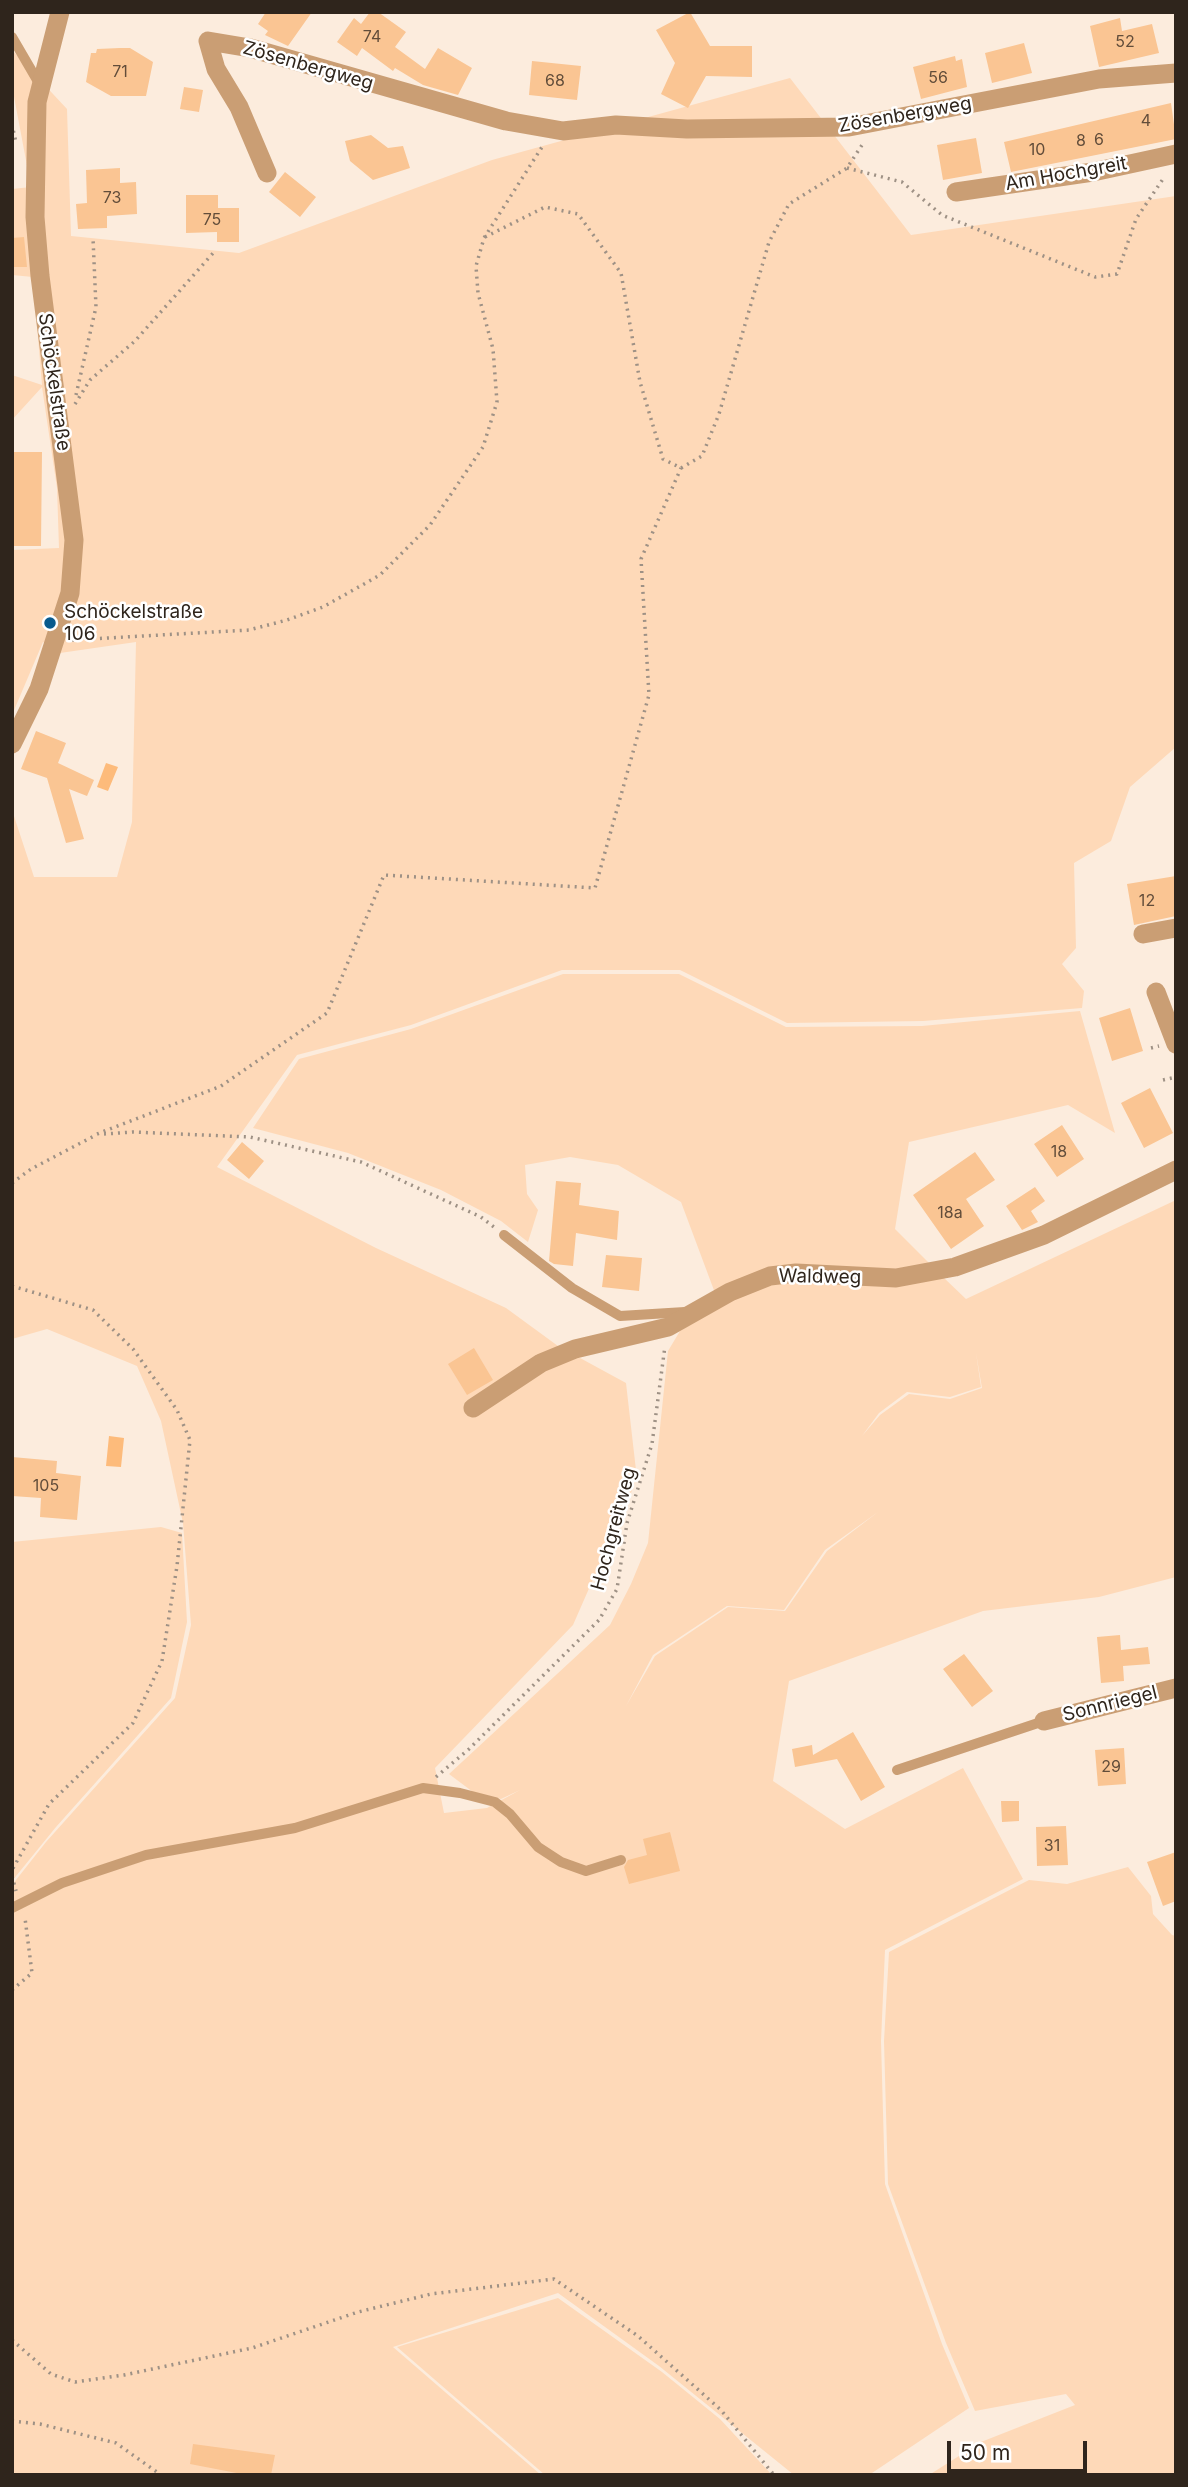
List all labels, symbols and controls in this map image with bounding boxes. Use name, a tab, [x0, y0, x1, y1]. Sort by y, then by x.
house number: 74	[363, 27, 381, 47]
house number: 52	[1115, 32, 1135, 52]
street label: Zösenbergweg	[240, 36, 376, 96]
house number: 71	[112, 62, 128, 82]
house number: 56	[928, 68, 948, 88]
house number: 68	[545, 71, 565, 91]
street label: Zösenbergweg	[837, 92, 973, 138]
house number: 4	[1141, 111, 1151, 131]
house number: 6	[1094, 130, 1104, 150]
house number: 8	[1076, 131, 1086, 151]
house number: 10	[1029, 140, 1045, 160]
street label: Am Hochgreit	[1003, 152, 1129, 196]
house number: 73	[103, 188, 121, 208]
house number: 75	[203, 210, 221, 230]
street label: Schöckelstraße	[33, 312, 75, 452]
place label: Schöckelstraße 106	[64, 601, 203, 645]
marker: Schöckelstraße 106	[42, 615, 58, 631]
house number: 12	[1139, 891, 1155, 911]
house number: 18	[1051, 1142, 1067, 1162]
house number: 18a	[937, 1203, 963, 1223]
street label: Waldweg	[779, 1265, 861, 1289]
street label: Hochgreitweg	[587, 1465, 641, 1593]
house number: 105	[33, 1476, 59, 1496]
street label: Sonnriegel	[1060, 1681, 1160, 1727]
house number: 29	[1101, 1757, 1121, 1777]
house number: 31	[1044, 1836, 1060, 1856]
scale bar	[950, 2428, 1090, 2472]
text: 50 m	[960, 2440, 1010, 2465]

